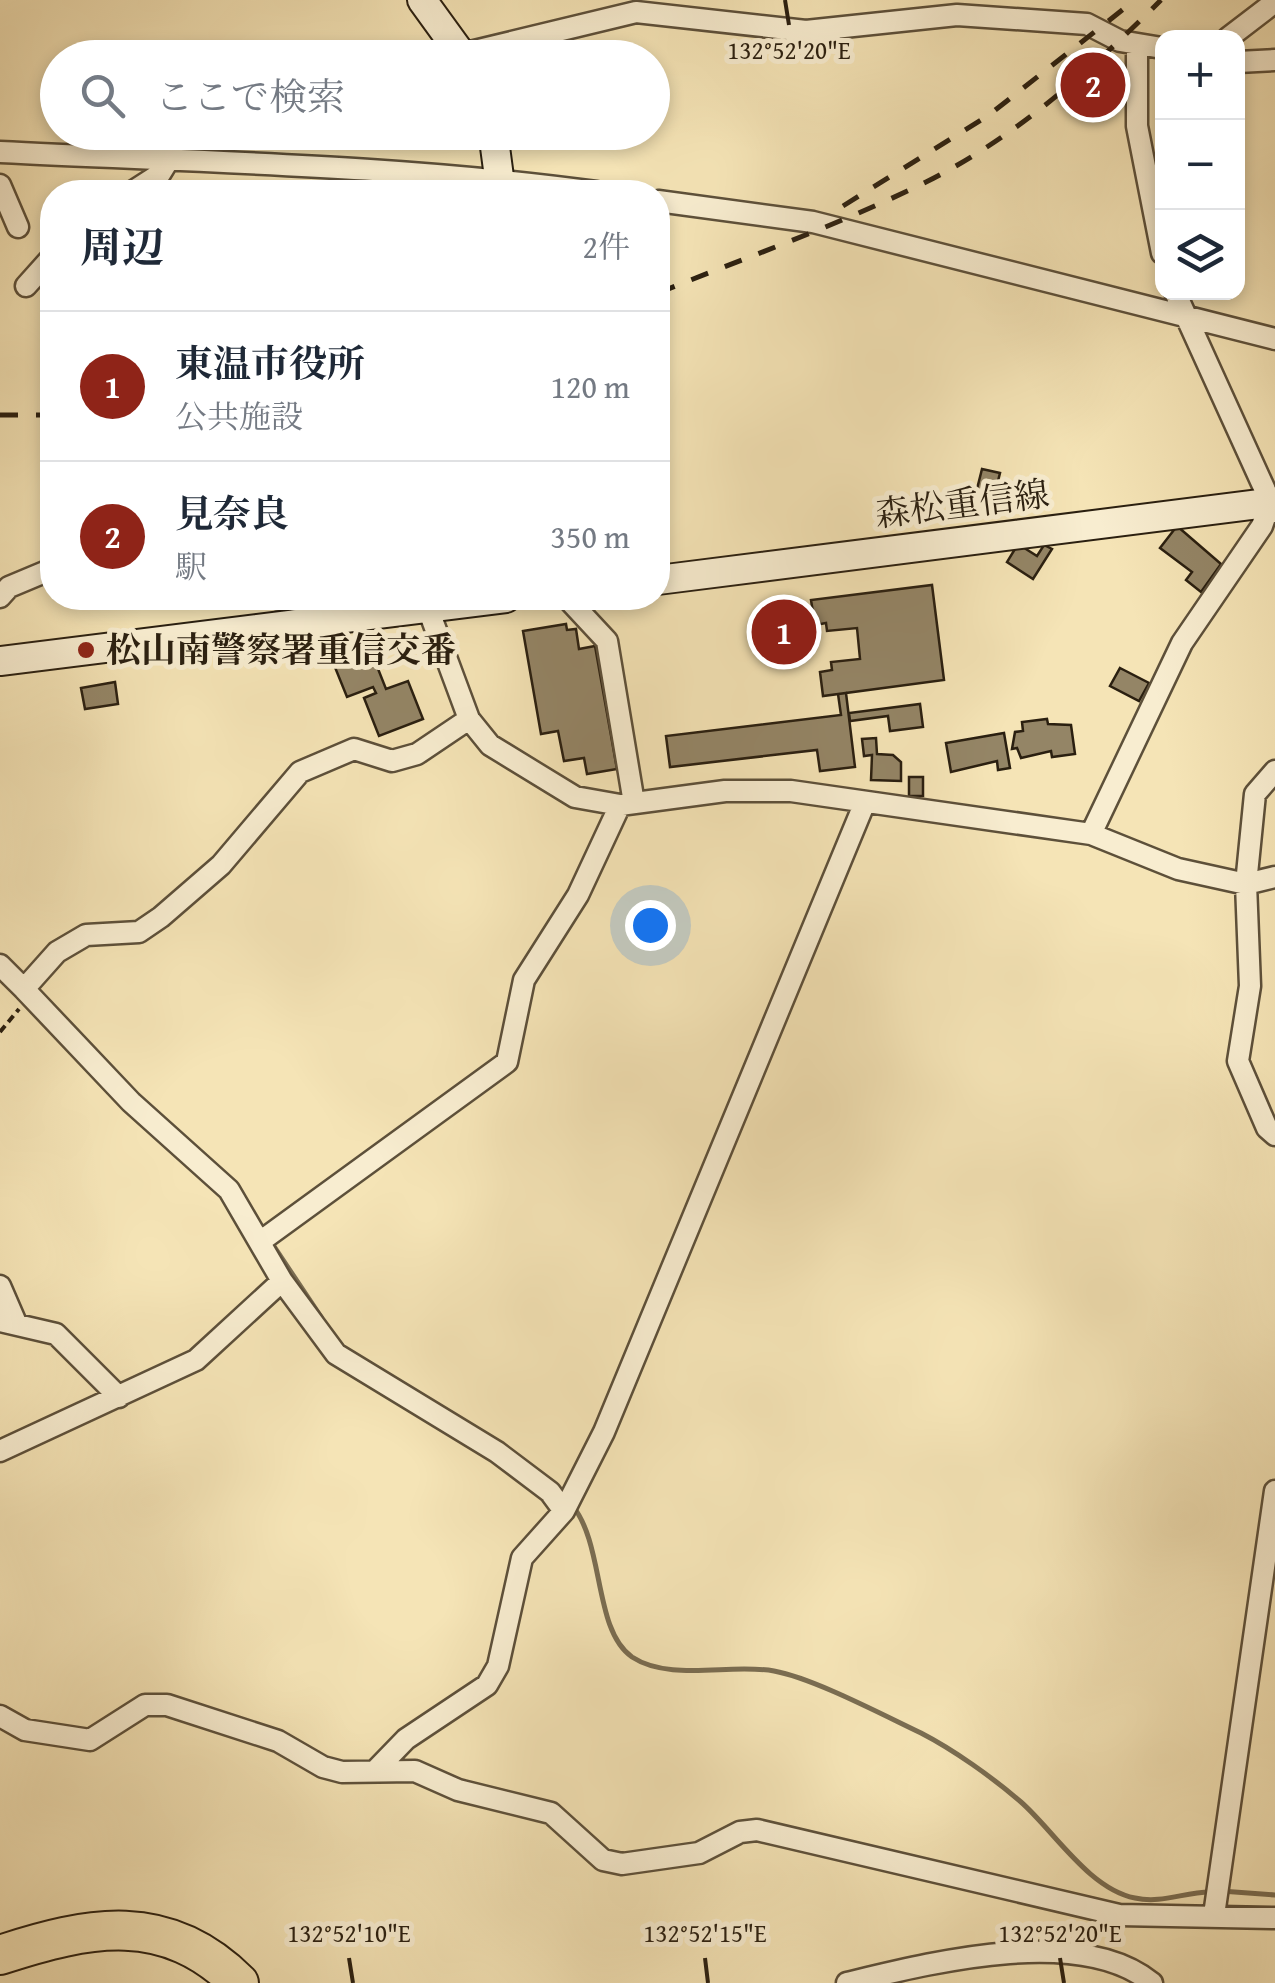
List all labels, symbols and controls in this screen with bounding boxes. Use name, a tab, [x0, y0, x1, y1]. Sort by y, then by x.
map controls	[1155, 30, 1245, 300]
button: +	[1155, 30, 1245, 120]
text: 132°52'20"E	[727, 32, 851, 68]
search box	[40, 40, 670, 150]
pin: 2	[1060, 48, 1126, 122]
icon: search	[75, 68, 130, 123]
text: ここで検索	[155, 68, 345, 124]
button: −	[1155, 120, 1245, 210]
button: layers	[1155, 210, 1245, 300]
text: 周辺	[80, 216, 164, 277]
text: 2件	[583, 223, 630, 270]
text: 東温市役所	[175, 335, 365, 391]
text: 1	[104, 363, 121, 410]
text: 120 m	[551, 363, 630, 410]
text: 公共施設	[175, 393, 303, 440]
street label: 森松重信線	[872, 468, 1052, 539]
text: 見奈良	[175, 485, 289, 541]
text: 2	[104, 513, 121, 560]
text: 350 m	[551, 513, 630, 560]
text: 駅	[175, 543, 207, 590]
pin: 1	[752, 594, 816, 670]
place label: 松山南警察署重信交番	[106, 624, 456, 675]
marker: 松山南警察署重信交番	[75, 639, 97, 661]
your location	[625, 900, 676, 951]
text: 132°52'10"E	[287, 1915, 411, 1951]
text: 132°52'15"E	[643, 1915, 767, 1951]
text: 132°52'20"E	[998, 1915, 1122, 1951]

